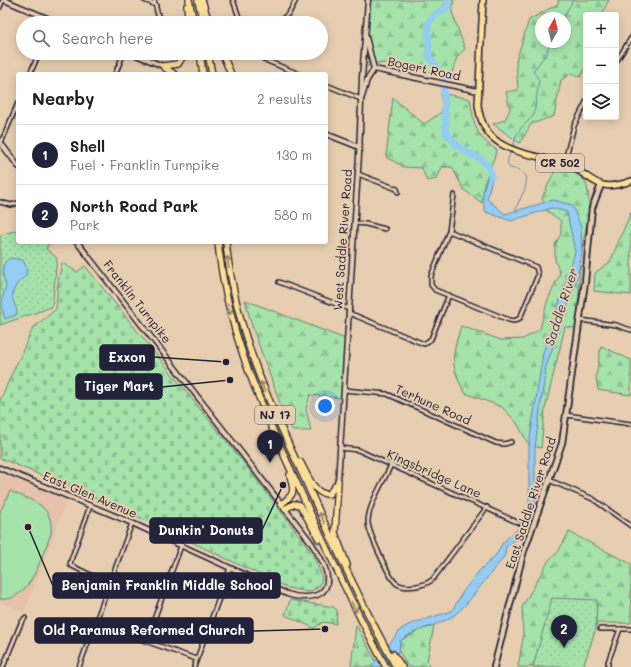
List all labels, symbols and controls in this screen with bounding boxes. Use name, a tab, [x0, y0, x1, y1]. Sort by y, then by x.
north arrow	[535, 12, 571, 48]
map controls	[583, 12, 619, 120]
button: +	[583, 12, 619, 48]
search box	[16, 16, 328, 60]
icon: search	[30, 27, 52, 49]
text: Search here	[62, 28, 153, 48]
button: −	[583, 48, 619, 84]
street label: Bogert Road	[386, 53, 462, 84]
button: layers	[583, 84, 619, 120]
text: Nearby	[32, 87, 94, 109]
text: 2 results	[257, 90, 312, 107]
text: Shell	[70, 136, 105, 156]
text: 1	[42, 146, 48, 163]
text: 130 m	[276, 146, 312, 163]
road number: CR 502	[536, 154, 584, 172]
text: Fuel · Franklin Turnpike	[70, 156, 219, 173]
street label: West Saddle River Road	[329, 168, 355, 311]
text: North Road Park	[70, 196, 198, 216]
text: 2	[41, 206, 49, 223]
text: 580 m	[274, 206, 312, 223]
text: Park	[70, 216, 99, 233]
one-way arrow	[224, 256, 232, 269]
street label: Franklin Turnpike	[100, 257, 175, 346]
water label: Saddle River	[540, 265, 581, 348]
one-way arrow	[225, 302, 233, 315]
callout: Exxon	[100, 345, 154, 370]
text: Exxon	[108, 348, 146, 365]
callout: Tiger Mart	[76, 374, 162, 399]
text: Tiger Mart	[84, 377, 154, 394]
street label: Terhune Road	[393, 380, 474, 428]
one-way arrow	[259, 382, 266, 394]
your location	[315, 396, 335, 416]
road number: NJ 17	[255, 406, 295, 424]
pin: 1	[257, 430, 283, 463]
street label: East Saddle River Road	[501, 434, 559, 571]
street label: Kingsbridge Lane	[385, 445, 484, 501]
street label: East Glen Avenue	[41, 467, 140, 521]
one-way arrow	[318, 513, 325, 525]
callout: Dunkin' Donuts	[150, 518, 262, 543]
text: Dunkin' Donuts	[158, 521, 254, 538]
callout: Benjamin Franklin Middle School	[53, 573, 280, 598]
text: Benjamin Franklin Middle School	[61, 576, 273, 593]
one-way arrow	[351, 601, 359, 613]
pin: 2	[551, 615, 577, 648]
callout: Old Paramus Reformed Church	[35, 618, 253, 643]
text: Old Paramus Reformed Church	[43, 621, 246, 638]

